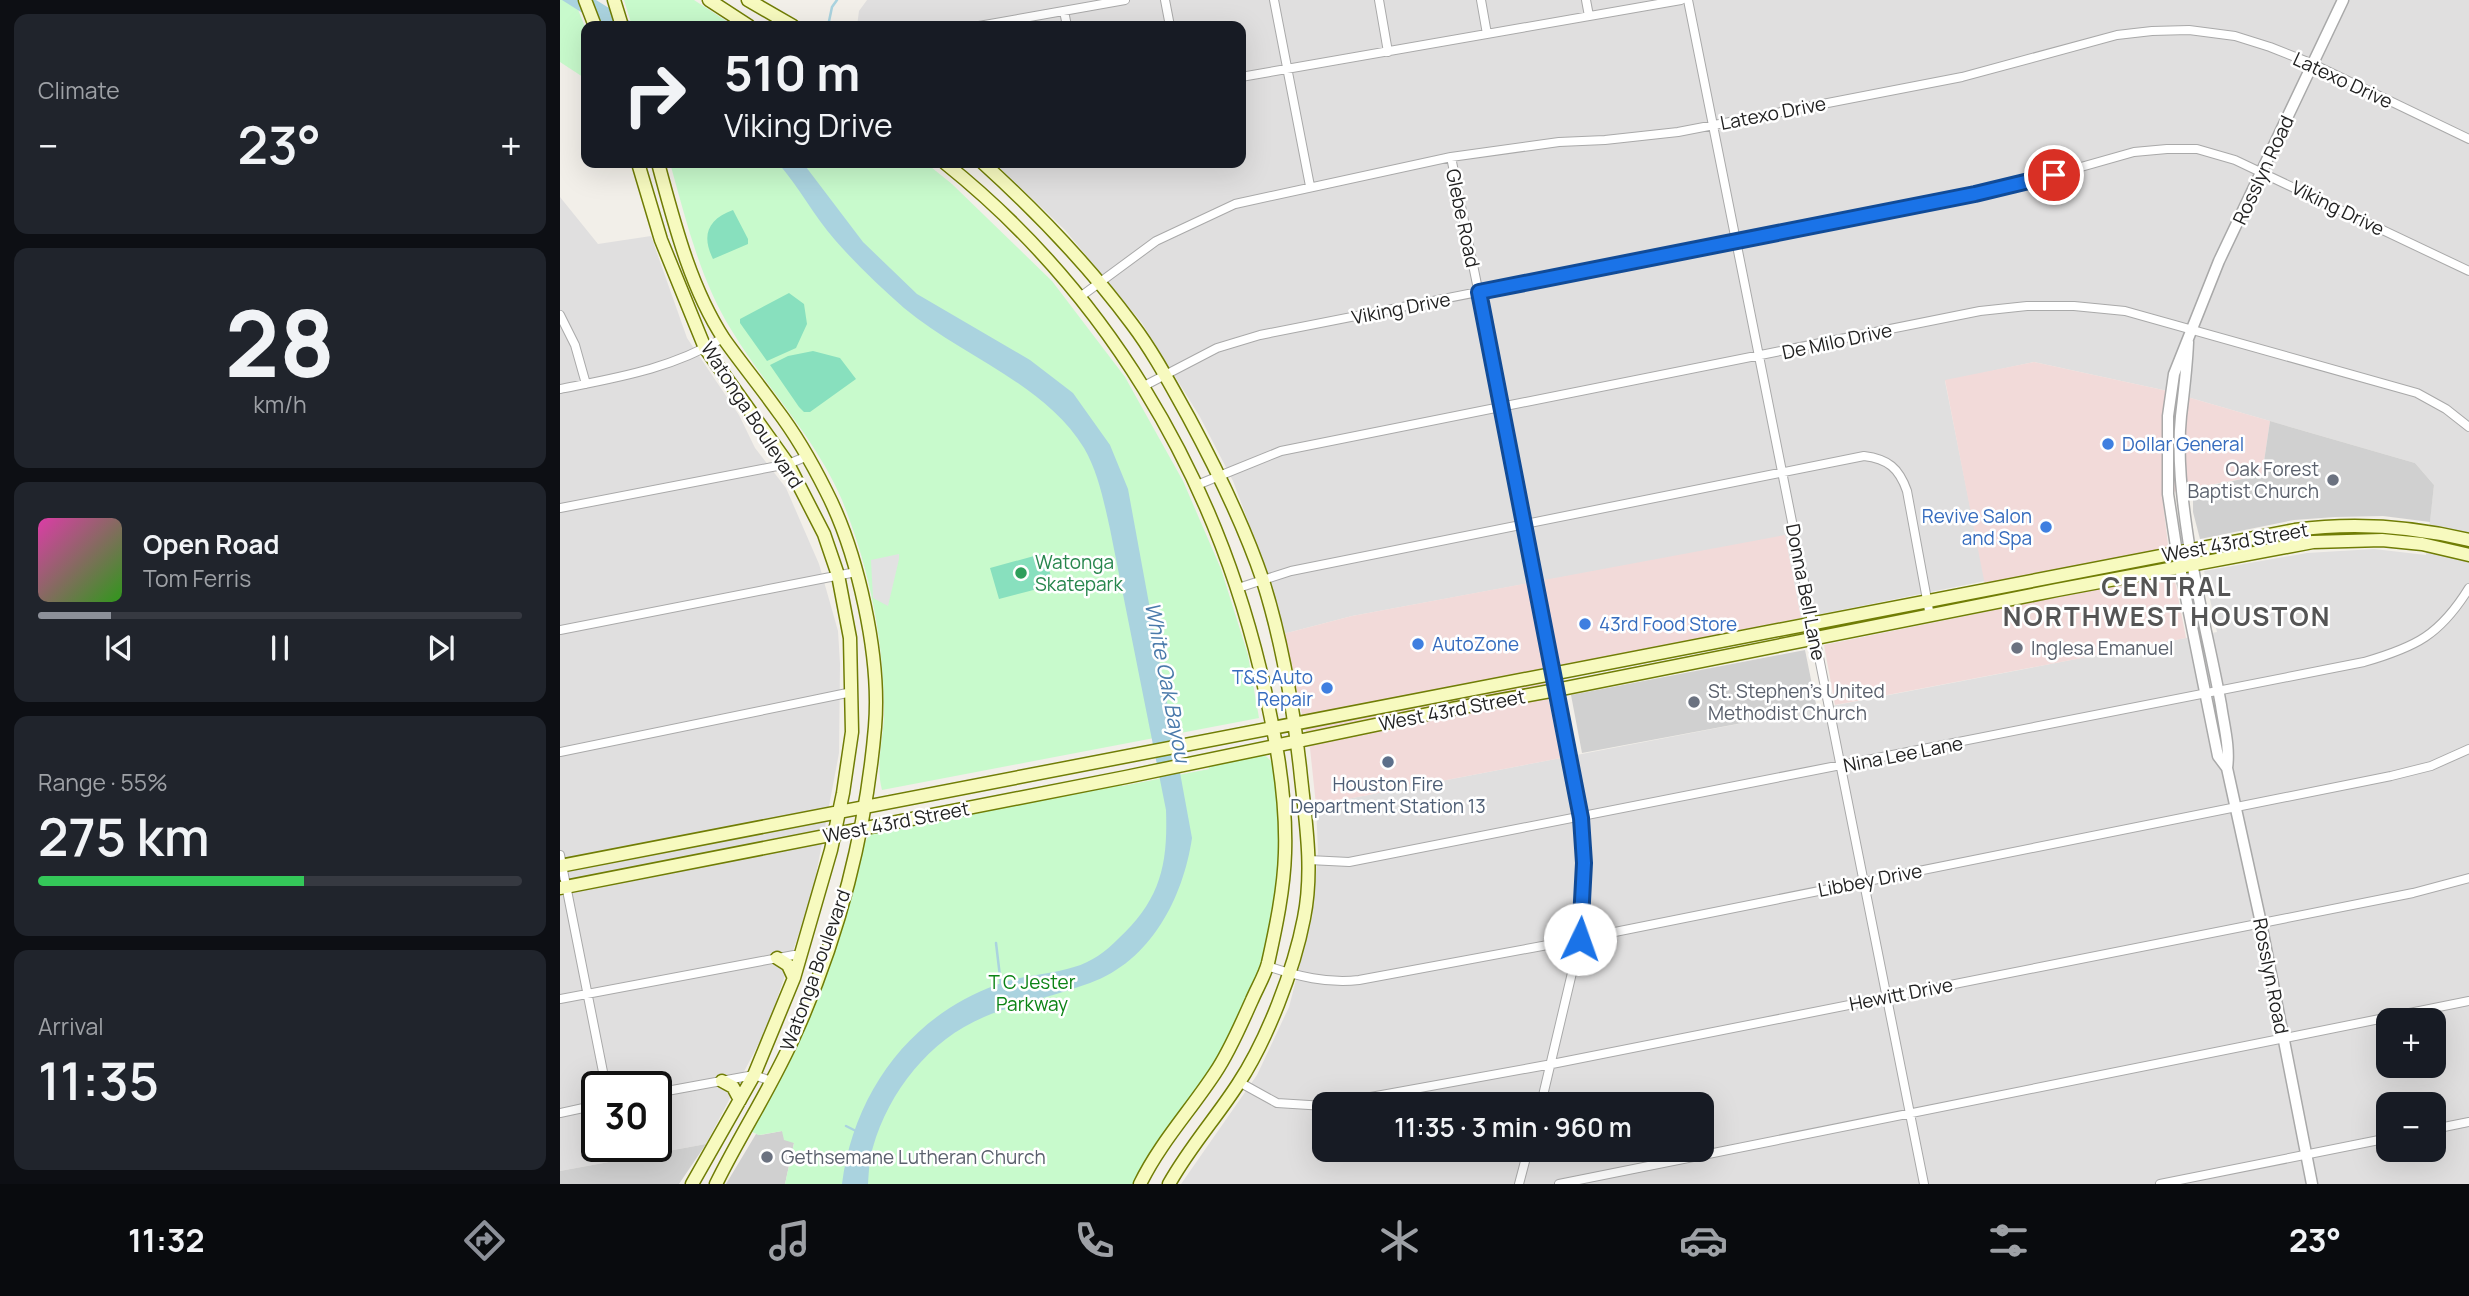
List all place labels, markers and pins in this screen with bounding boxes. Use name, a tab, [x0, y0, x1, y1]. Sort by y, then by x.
pin	[2024, 145, 2084, 205]
place label: Dollar General	[2122, 431, 2244, 457]
marker: Dollar General	[2100, 436, 2116, 452]
place label: Oak Forest Baptist Church	[2187, 456, 2319, 504]
marker: Oak Forest Baptist Church	[2325, 472, 2341, 488]
place label: Revive Salon and Spa	[1922, 503, 2032, 551]
marker: Revive Salon and Spa	[2038, 519, 2054, 535]
place label: Watonga Skatepark	[1035, 549, 1123, 597]
marker: Watonga Skatepark	[1013, 565, 1029, 581]
place label: 43rd Food Store	[1599, 611, 1737, 637]
marker: 43rd Food Store	[1577, 616, 1593, 632]
place label: AutoZone	[1432, 631, 1519, 657]
place label: Inglesa Emanuel	[2031, 635, 2173, 661]
marker: AutoZone	[1410, 636, 1426, 652]
marker: Inglesa Emanuel	[2009, 640, 2025, 656]
place label: T&S Auto Repair	[1232, 664, 1313, 712]
place label: St. Stephen's United Methodist Church	[1708, 678, 1885, 726]
marker: T&S Auto Repair	[1319, 680, 1335, 696]
marker: St. Stephen's United Methodist Church	[1686, 694, 1702, 710]
marker: Houston Fire Department Station 13	[1380, 754, 1396, 770]
place label: Houston Fire Department Station 13	[1290, 771, 1486, 819]
place label: Gethsemane Lutheran Church	[781, 1144, 1046, 1170]
marker: Gethsemane Lutheran Church	[759, 1149, 775, 1165]

